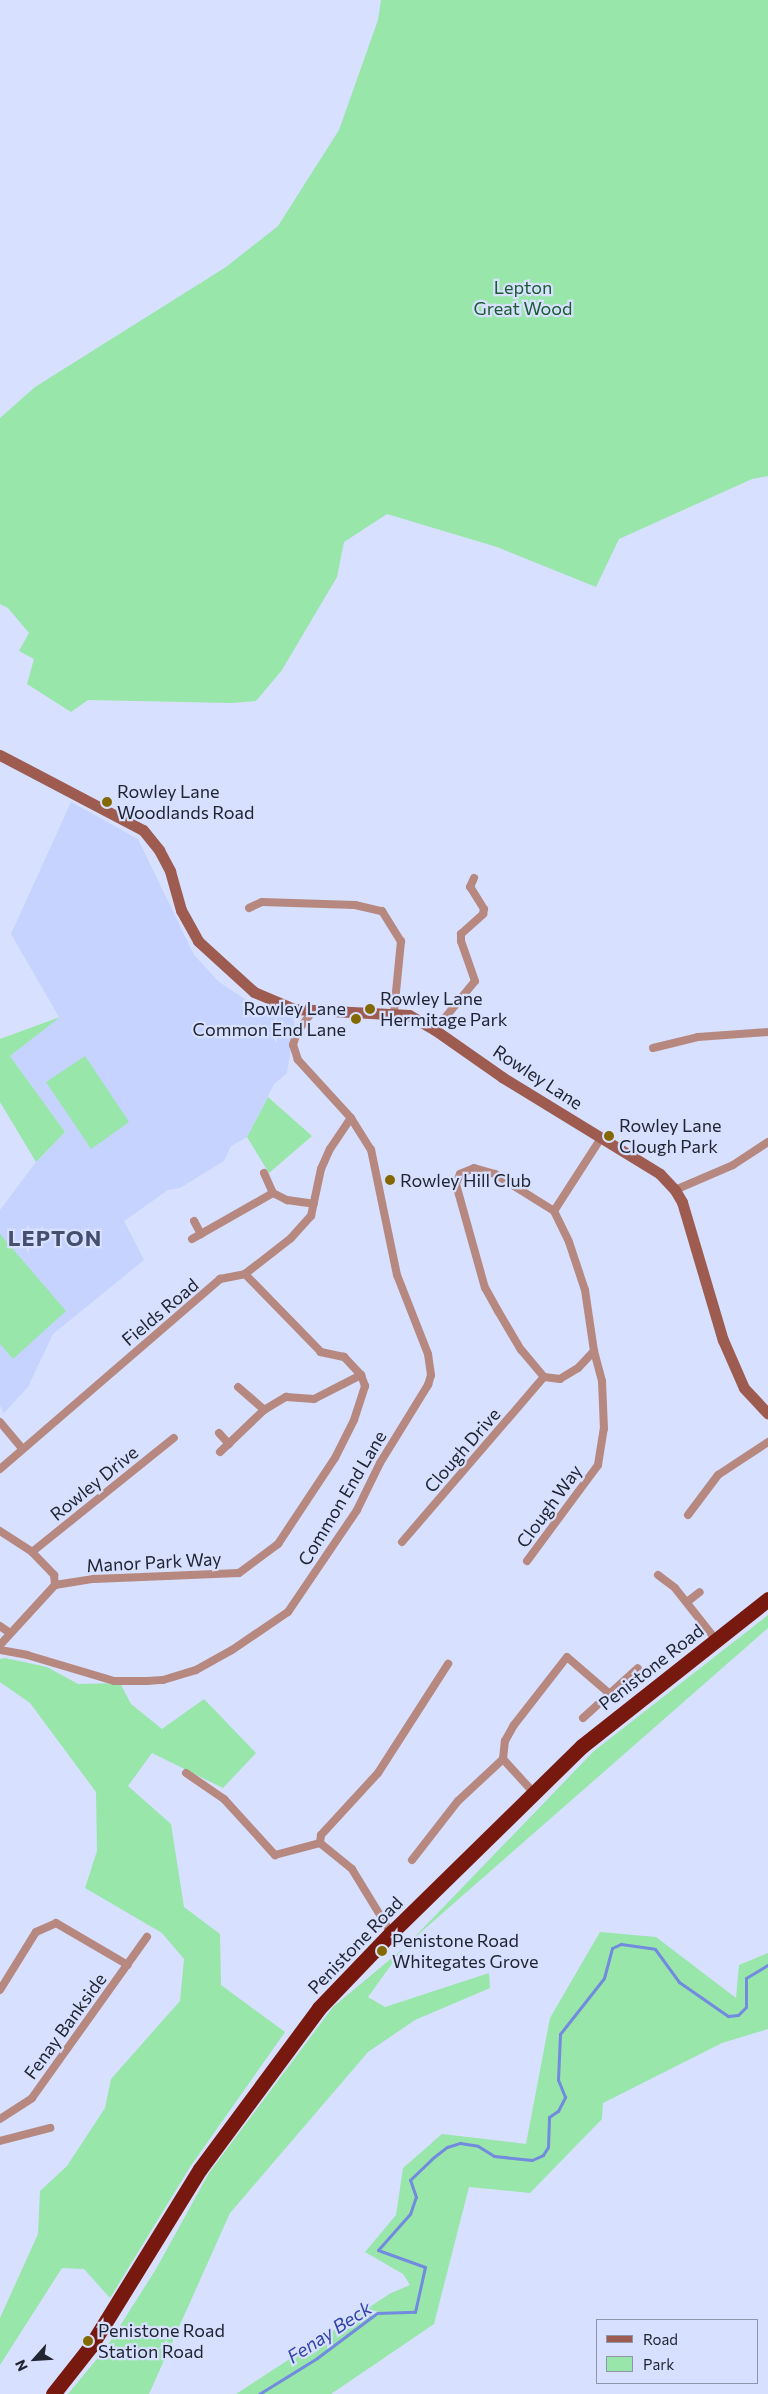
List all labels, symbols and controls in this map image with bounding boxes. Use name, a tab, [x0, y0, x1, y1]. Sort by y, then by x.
park label: Lepton Great Wood	[474, 277, 572, 320]
place label: Rowley Lane Woodlands Road	[117, 781, 254, 824]
marker: Rowley Lane Woodlands Road	[101, 796, 113, 808]
place label: Rowley Lane Hermitage Park	[380, 988, 507, 1030]
place label: Rowley Lane Common End Lane	[193, 998, 346, 1040]
marker: Rowley Lane Hermitage Park	[364, 1003, 376, 1015]
marker: Rowley Lane Common End Lane	[350, 1013, 362, 1025]
street label: Rowley Lane	[489, 1040, 587, 1114]
place label: Rowley Lane Clough Park	[619, 1115, 721, 1158]
marker: Rowley Lane Clough Park	[603, 1130, 615, 1142]
place label: Rowley Hill Club	[400, 1169, 531, 1191]
marker: Rowley Hill Club	[384, 1174, 396, 1186]
district label: LEPTON	[7, 1225, 103, 1251]
street label: Fields Road	[117, 1274, 203, 1350]
street label: Clough Drive	[420, 1403, 504, 1497]
street label: Common End Lane	[293, 1427, 391, 1569]
street label: Rowley Drive	[46, 1441, 142, 1525]
street label: Clough Way	[512, 1460, 586, 1552]
street label: Manor Park Way	[86, 1548, 222, 1576]
street label: Penistone Road	[594, 1619, 708, 1715]
street label: Penistone Road	[303, 1892, 407, 1998]
place label: Penistone Road Whitegates Grove	[392, 1930, 538, 1972]
marker: Penistone Road Whitegates Grove	[376, 1945, 388, 1957]
street label: Fenay Bankside	[19, 1969, 111, 2083]
water label: Fenay Beck	[282, 2296, 376, 2368]
legend	[596, 2319, 758, 2384]
place label: Penistone Road Station Road	[98, 2320, 225, 2362]
text: Road	[643, 2330, 678, 2348]
north arrow	[10, 2334, 60, 2384]
marker: Penistone Road Station Road	[82, 2335, 94, 2347]
text: Park	[643, 2355, 674, 2373]
text: N	[11, 2357, 31, 2374]

